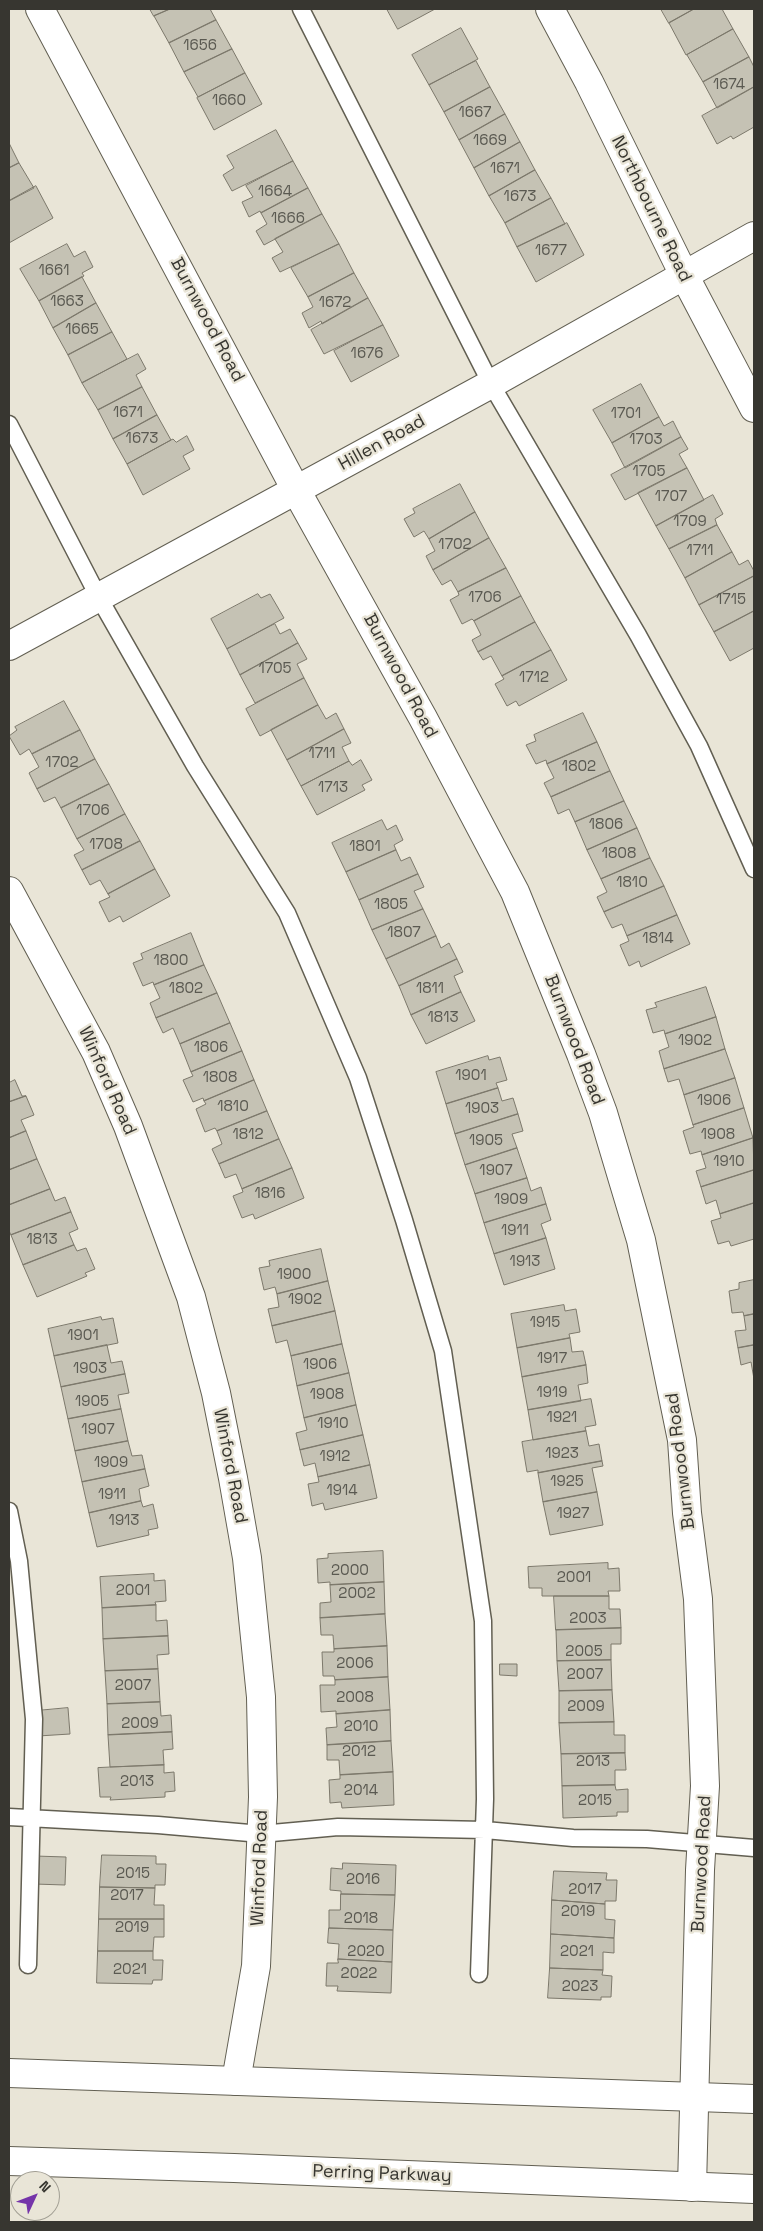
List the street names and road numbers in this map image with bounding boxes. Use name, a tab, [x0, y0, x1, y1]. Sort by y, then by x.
street label: Northbourne Road	[606, 132, 696, 286]
street label: Burnwood Road	[165, 254, 249, 386]
street label: Hillen Road	[335, 410, 429, 476]
street label: Burnwood Road	[358, 610, 442, 742]
street label: Burnwood Road	[539, 972, 609, 1108]
street label: Winford Road	[73, 1023, 141, 1139]
street label: Burnwood Road	[662, 1391, 700, 1531]
street label: Winford Road	[208, 1407, 252, 1525]
street label: Burnwood Road	[688, 1795, 716, 1933]
street label: Winford Road	[247, 1809, 273, 1927]
street label: Perring Parkway	[312, 2161, 452, 2187]

